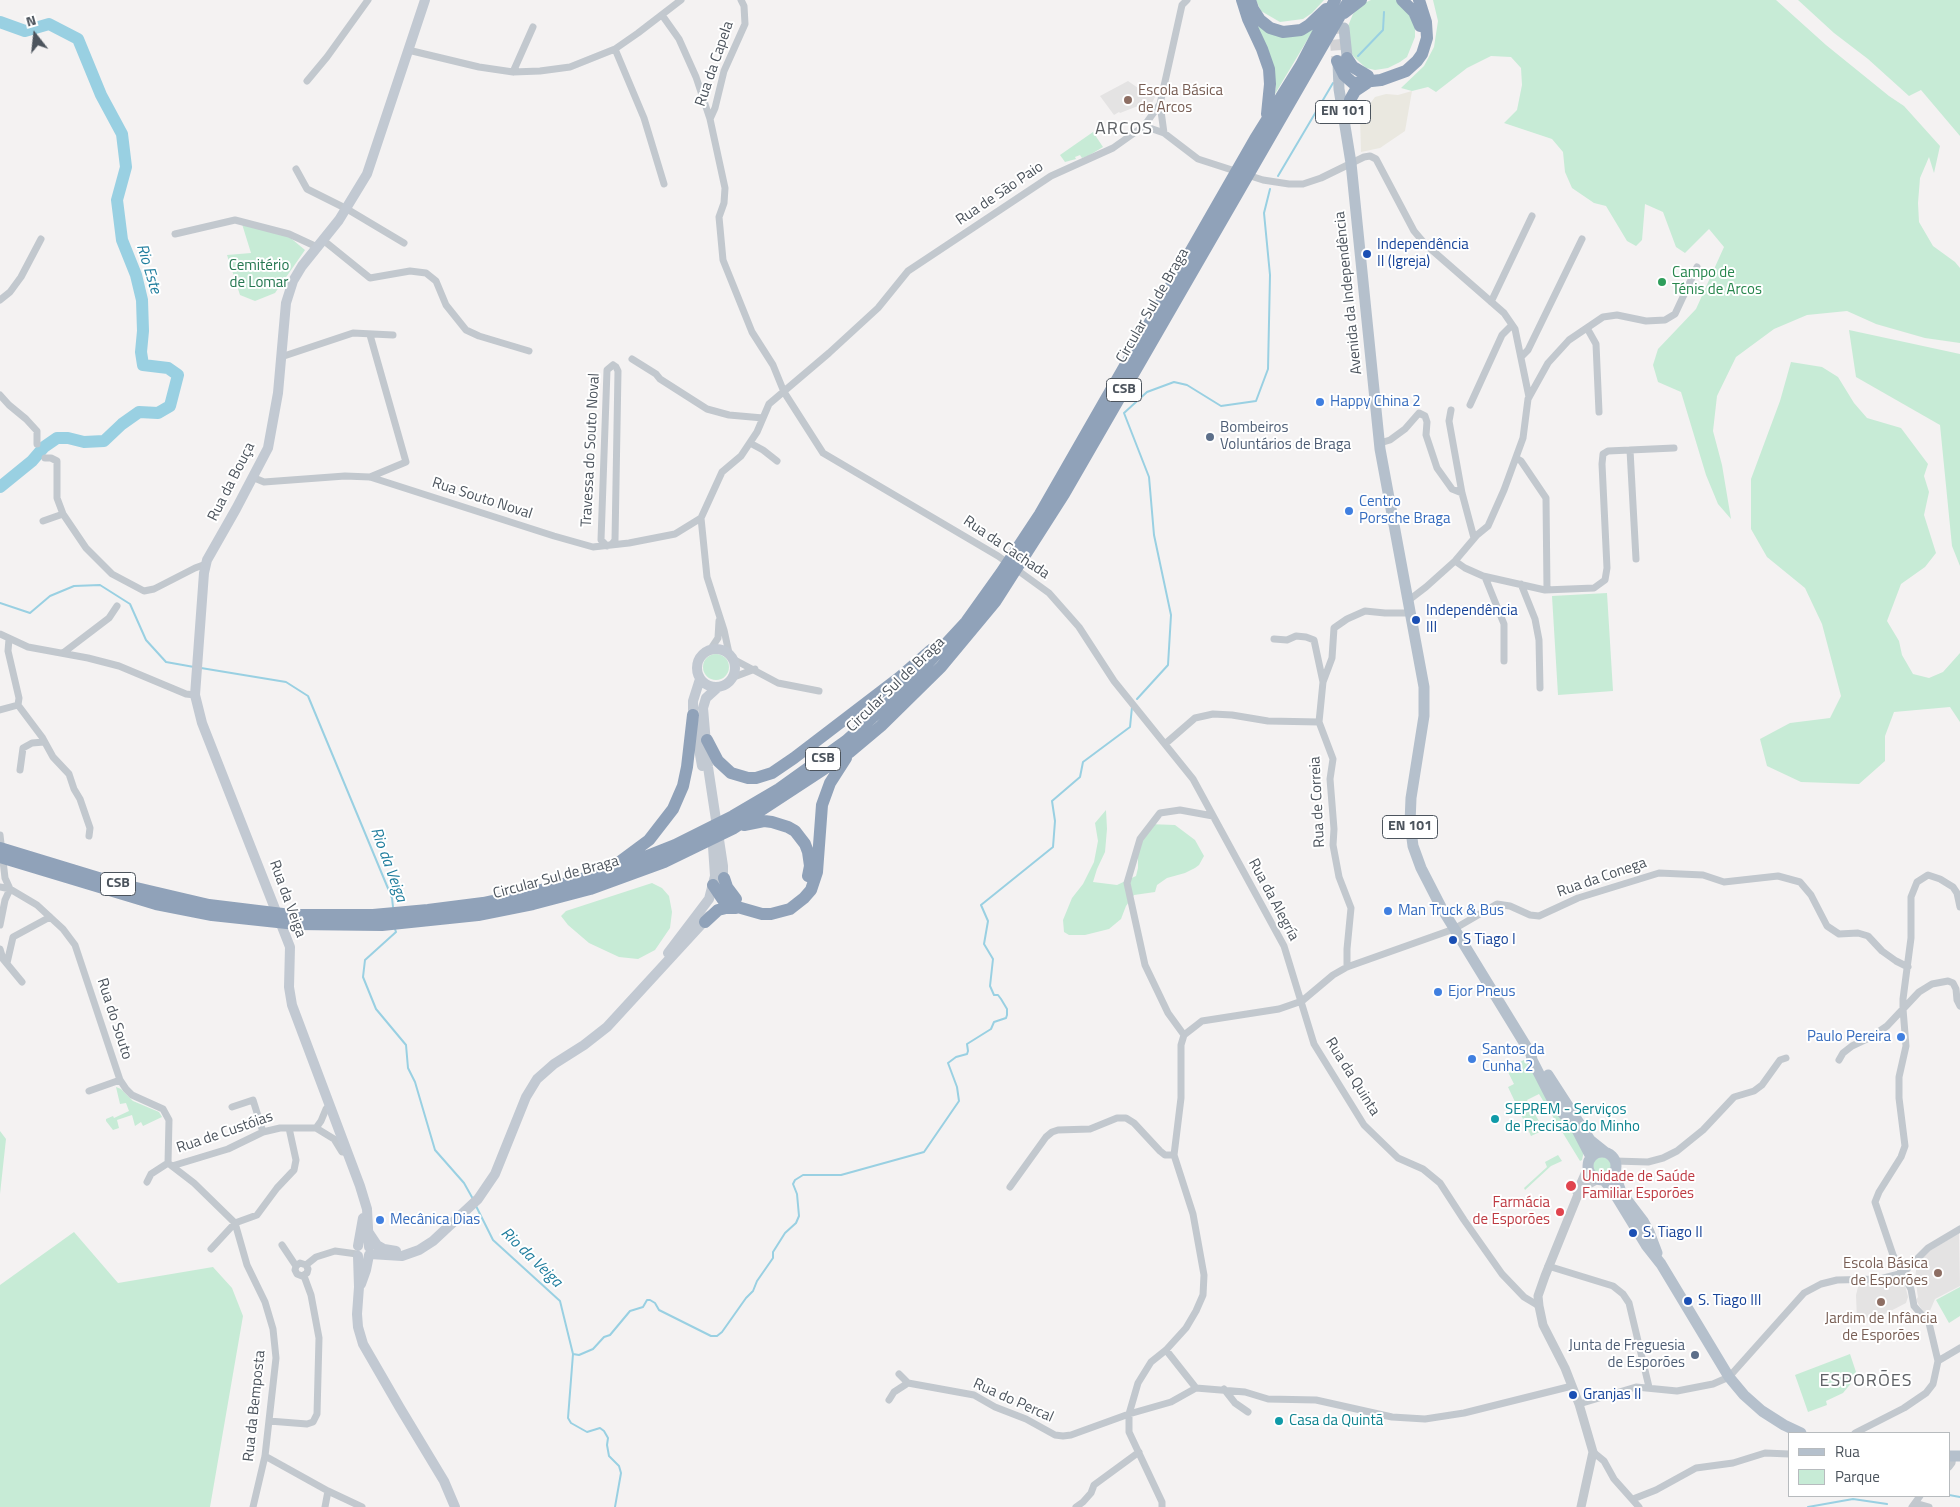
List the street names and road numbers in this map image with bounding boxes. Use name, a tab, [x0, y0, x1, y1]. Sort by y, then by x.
street label: Rua da Capela	[692, 19, 738, 109]
road number: EN 101	[1316, 100, 1370, 124]
street label: Rua de São Paio	[953, 158, 1047, 230]
street label: Avenida da Independência	[1331, 211, 1367, 375]
street label: Circular Sul de Braga	[1113, 246, 1193, 366]
street label: Travessa do Souto Noval	[578, 373, 604, 527]
road number: CSB	[1106, 378, 1142, 402]
street label: Rua da Bouça	[204, 440, 260, 524]
street label: Rua Souto Noval	[430, 474, 534, 524]
street label: Rua da Cachada	[960, 513, 1052, 583]
street label: Circular Sul de Braga	[843, 634, 949, 736]
road number: CSB	[806, 748, 840, 771]
street label: Rua de Correia	[1307, 756, 1329, 848]
road number: EN 101	[1382, 816, 1438, 839]
street label: Circular Sul de Braga	[491, 853, 621, 903]
street label: Rua da Conega	[1555, 854, 1649, 902]
street label: Rua da Alegría	[1244, 856, 1302, 944]
street label: Rua da Veiga	[265, 858, 309, 940]
road number: CSB	[100, 872, 136, 896]
street label: Rua do Souto	[92, 976, 136, 1062]
street label: Rua da Quinta	[1321, 1035, 1383, 1119]
street label: Rua de Custóias	[174, 1108, 276, 1158]
street label: Rua da Bemposta	[240, 1350, 270, 1462]
street label: Rua do Percal	[970, 1375, 1056, 1427]

